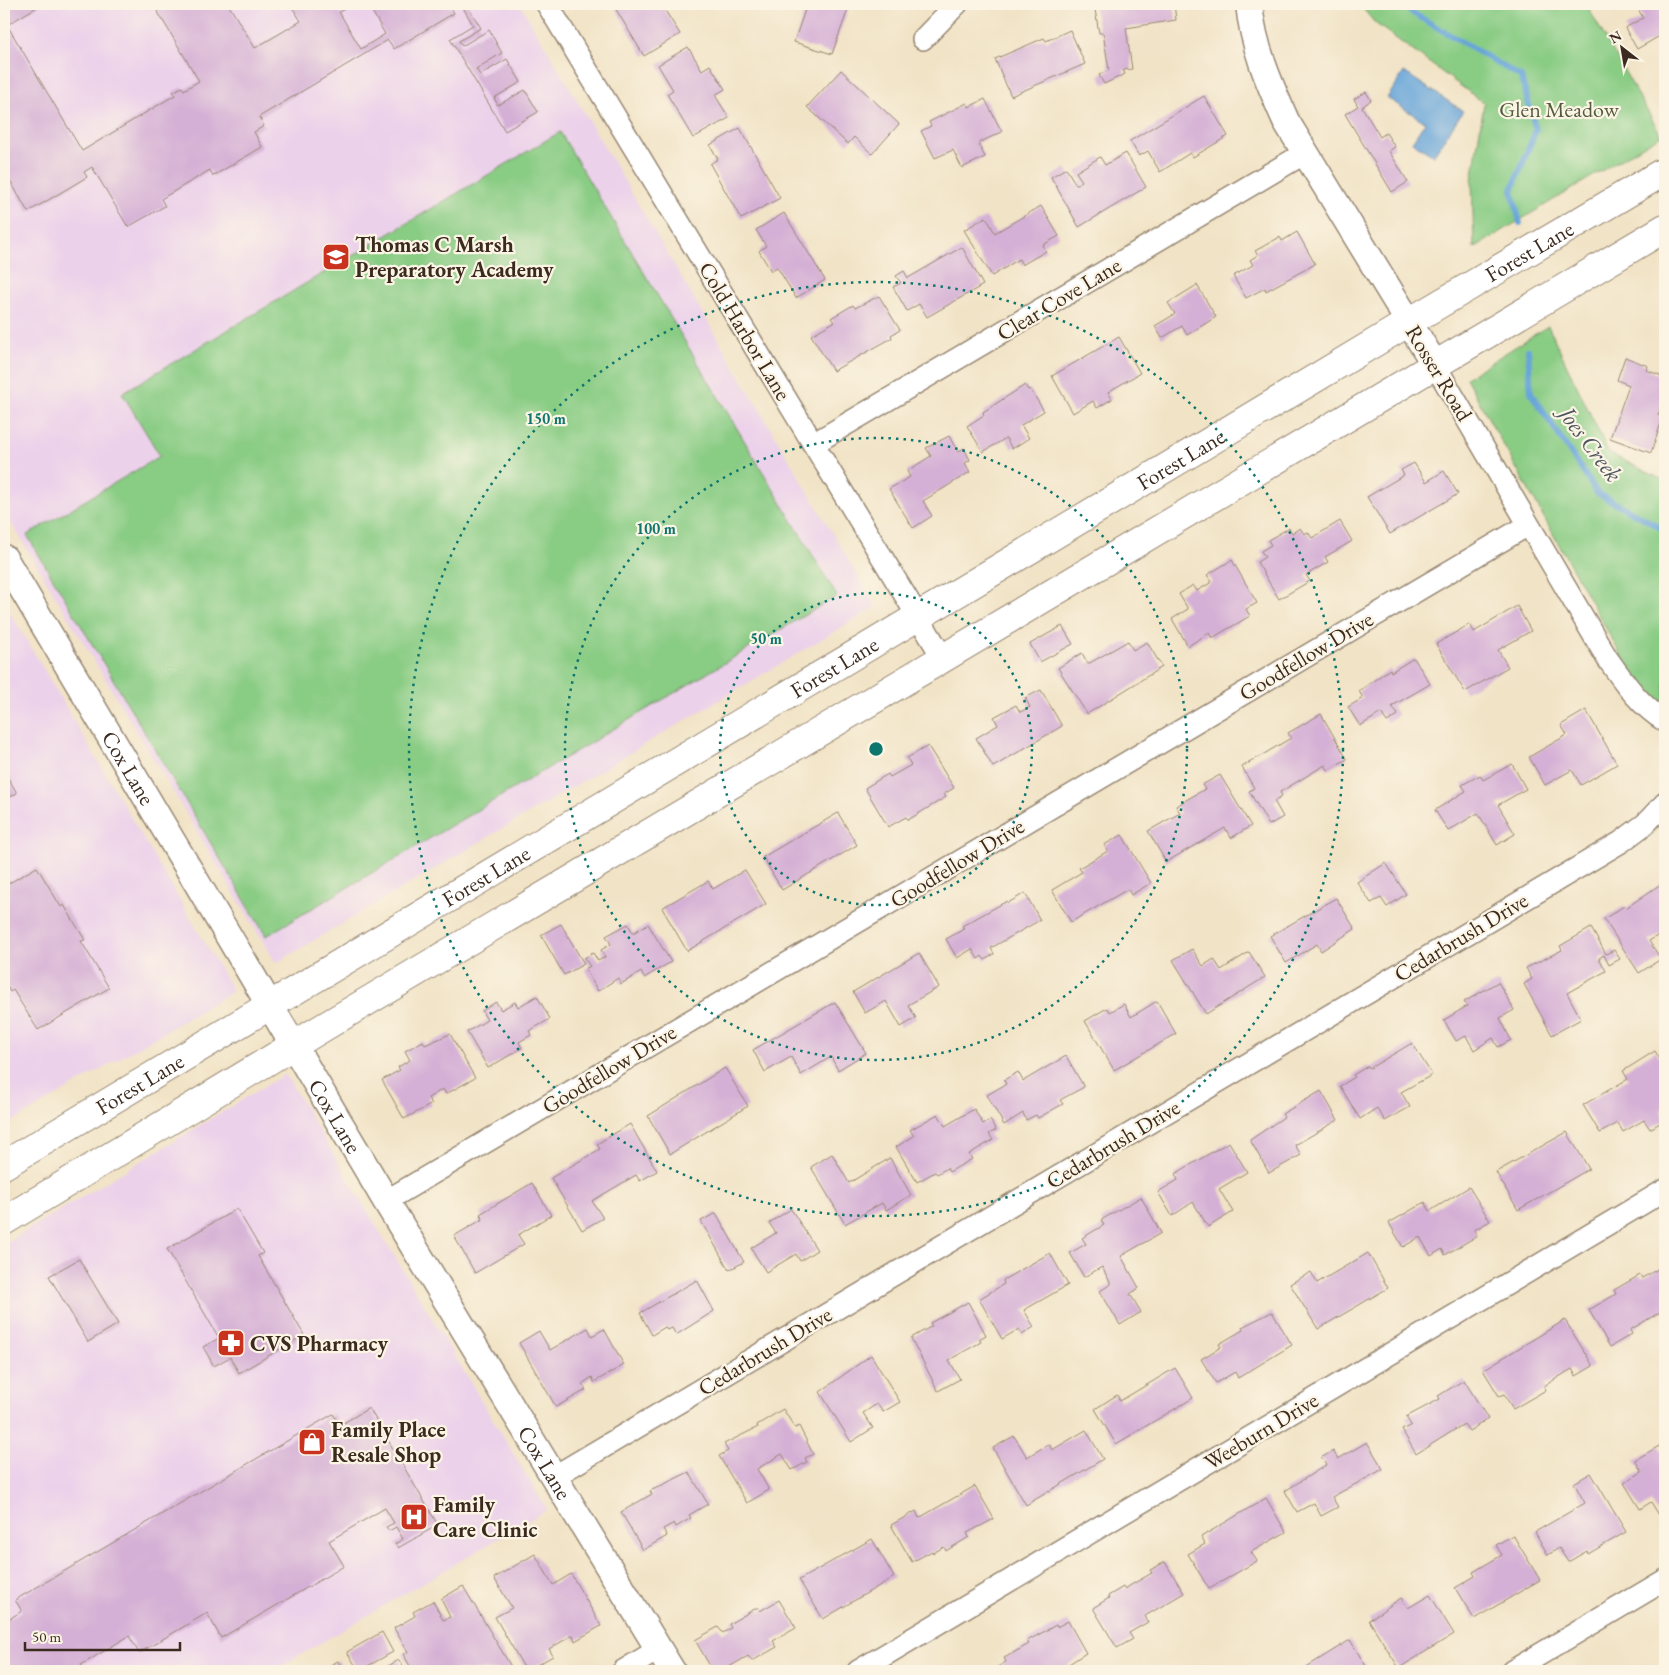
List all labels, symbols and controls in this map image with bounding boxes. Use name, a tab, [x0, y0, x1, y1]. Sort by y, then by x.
north arrow	[1596, 22, 1646, 72]
text: N	[1606, 26, 1625, 47]
park label: Glen Meadow	[1499, 95, 1620, 124]
street label: Forest Lane	[1480, 214, 1579, 288]
place label: Thomas C Marsh Preparatory Academy	[355, 230, 554, 284]
school or university icon: Thomas C Marsh Preparatory Academy	[321, 242, 351, 272]
street label: Clear Cove Lane	[991, 250, 1127, 348]
street label: Cold Harbor Lane	[692, 256, 798, 406]
street label: Rosser Road	[1399, 320, 1479, 427]
water label: Joes Creek	[1550, 396, 1630, 488]
text: 150 m	[526, 409, 566, 428]
street label: Forest Lane	[1131, 421, 1230, 497]
text: 100 m	[636, 519, 676, 538]
street label: Goodfellow Drive	[1234, 604, 1379, 707]
text: 50 m	[750, 629, 782, 648]
street label: Forest Lane	[785, 629, 884, 705]
street label: Cox Lane	[95, 725, 162, 811]
centre of rings	[867, 740, 885, 758]
street label: Goodfellow Drive	[885, 811, 1030, 914]
street label: Forest Lane	[437, 838, 536, 913]
street label: Cedarbrush Drive	[1389, 885, 1534, 988]
street label: Goodfellow Drive	[537, 1017, 682, 1120]
street label: Forest Lane	[90, 1046, 189, 1121]
street label: Cox Lane	[302, 1074, 369, 1159]
street label: Cedarbrush Drive	[1041, 1092, 1186, 1195]
street label: Cedarbrush Drive	[693, 1299, 838, 1402]
pharmacy icon: CVS Pharmacy	[216, 1328, 246, 1358]
place label: CVS Pharmacy	[250, 1329, 388, 1358]
street label: Weeburn Drive	[1199, 1385, 1324, 1476]
place label: Family Place Resale Shop	[331, 1415, 446, 1469]
street label: Cox Lane	[512, 1420, 579, 1505]
shop icon: Family Place Resale Shop	[297, 1427, 327, 1457]
place label: Family Care Clinic	[433, 1490, 538, 1544]
hospital icon: Family Care Clinic	[399, 1502, 429, 1532]
scale bar	[25, 1620, 180, 1652]
text: 50 m	[32, 1627, 61, 1646]

